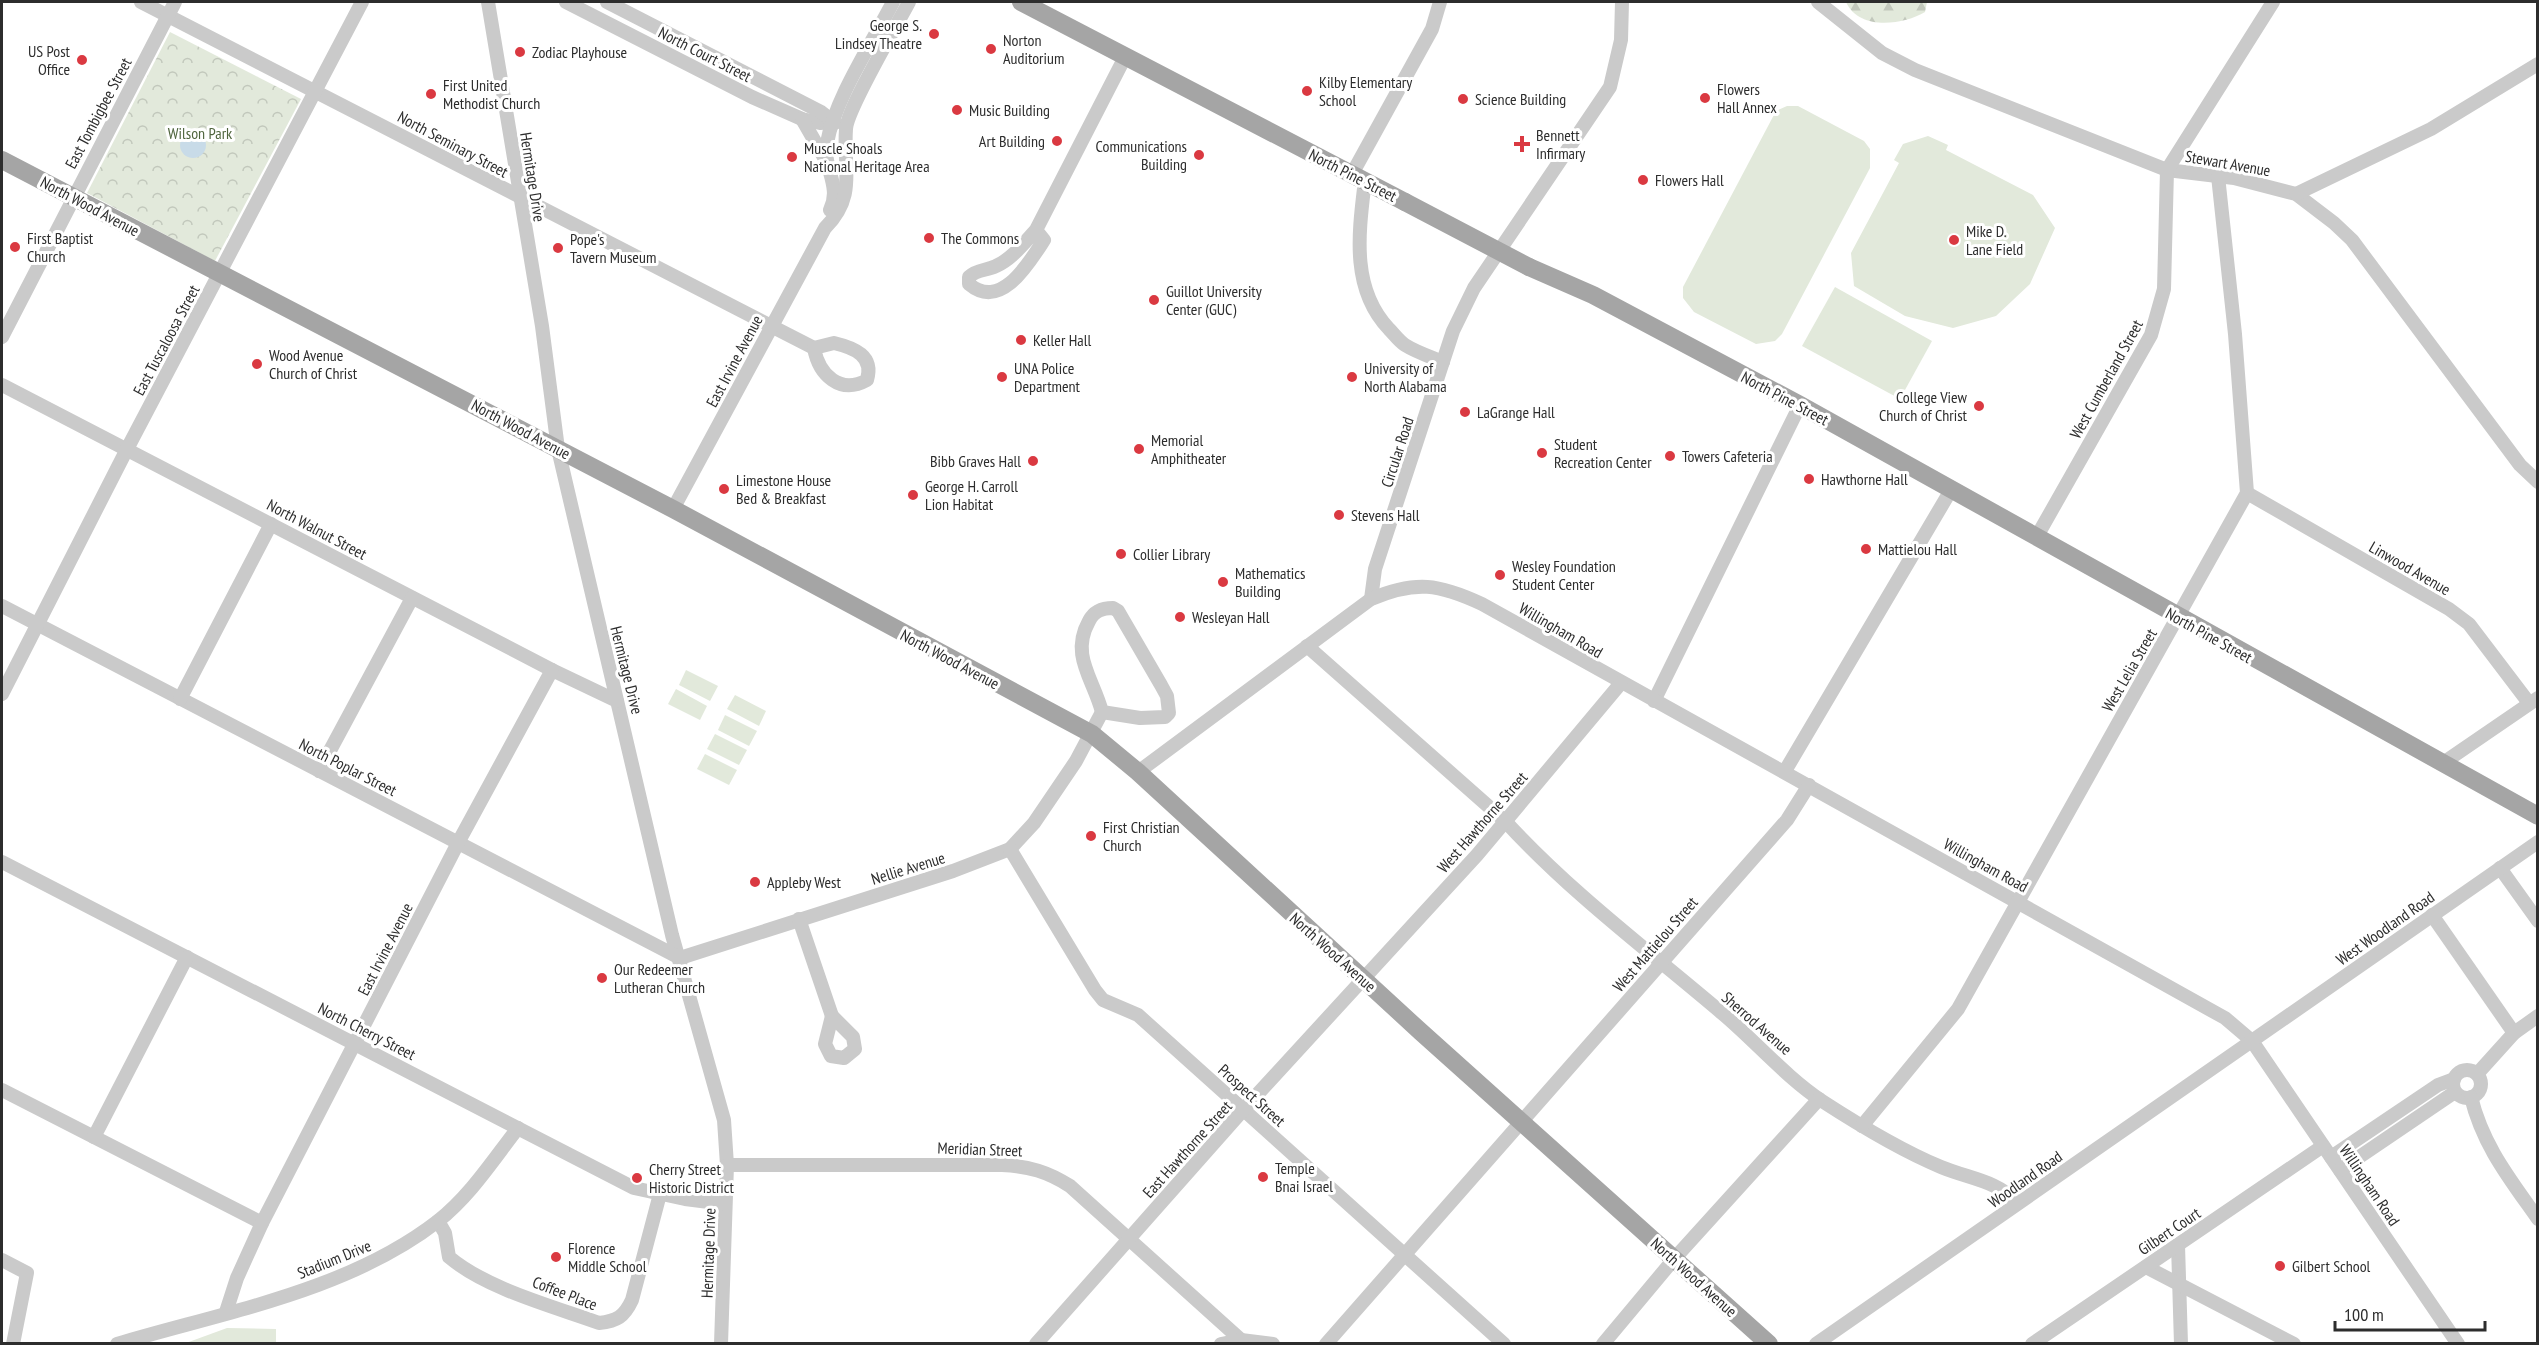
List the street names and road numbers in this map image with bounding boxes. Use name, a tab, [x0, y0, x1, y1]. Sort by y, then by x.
street label: North Court Street	[655, 22, 755, 86]
street label: East Tombigbee Street	[60, 54, 136, 172]
street label: North Seminary Street	[394, 106, 512, 182]
street label: Hermitage Drive	[516, 131, 550, 223]
street label: North Pine Street	[1306, 144, 1401, 206]
street label: Stewart Avenue	[2184, 146, 2272, 180]
street label: North Wood Avenue	[37, 172, 143, 240]
street label: East Tuscaloosa Street	[128, 281, 204, 399]
street label: East Irvine Avenue	[701, 312, 767, 410]
street label: West Cumberland Street	[2065, 315, 2147, 442]
street label: North Pine Street	[1738, 367, 1833, 430]
street label: North Wood Avenue	[468, 395, 574, 463]
street label: Circular Road	[1376, 414, 1418, 490]
street label: North Walnut Street	[264, 494, 371, 564]
street label: Linwood Avenue	[2366, 537, 2454, 599]
street label: Willingham Road	[1515, 598, 1607, 662]
street label: North Pine Street	[2162, 603, 2256, 667]
street label: Hermitage Drive	[606, 624, 648, 716]
street label: West Lelia Street	[2097, 624, 2161, 715]
street label: North Wood Avenue	[897, 625, 1003, 693]
street label: North Poplar Street	[296, 734, 401, 800]
street label: West Hawthorne Street	[1433, 767, 1532, 877]
street label: Willingham Road	[1940, 834, 2032, 896]
street label: Nellie Avenue	[869, 847, 947, 889]
street label: West Woodland Road	[2332, 887, 2438, 969]
street label: West Mattielou Street	[1608, 892, 1702, 996]
street label: East Irvine Avenue	[353, 899, 417, 999]
street label: North Wood Avenue	[1286, 908, 1380, 996]
street label: Sherrod Avenue	[1718, 987, 1796, 1059]
street label: North Cherry Street	[315, 998, 420, 1064]
street label: Prospect Street	[1214, 1060, 1290, 1131]
street label: East Hawthorne Street	[1138, 1096, 1236, 1202]
street label: Meridian Street	[937, 1138, 1023, 1160]
street label: Willingham Road	[2336, 1141, 2405, 1229]
street label: Woodland Road	[1984, 1146, 2066, 1212]
street label: Gilbert Court	[2134, 1202, 2205, 1259]
street label: Hermitage Drive	[696, 1208, 720, 1298]
street label: North Wood Avenue	[1647, 1233, 1741, 1321]
street label: Stadium Drive	[294, 1235, 374, 1283]
street label: Coffee Place	[530, 1272, 600, 1314]

